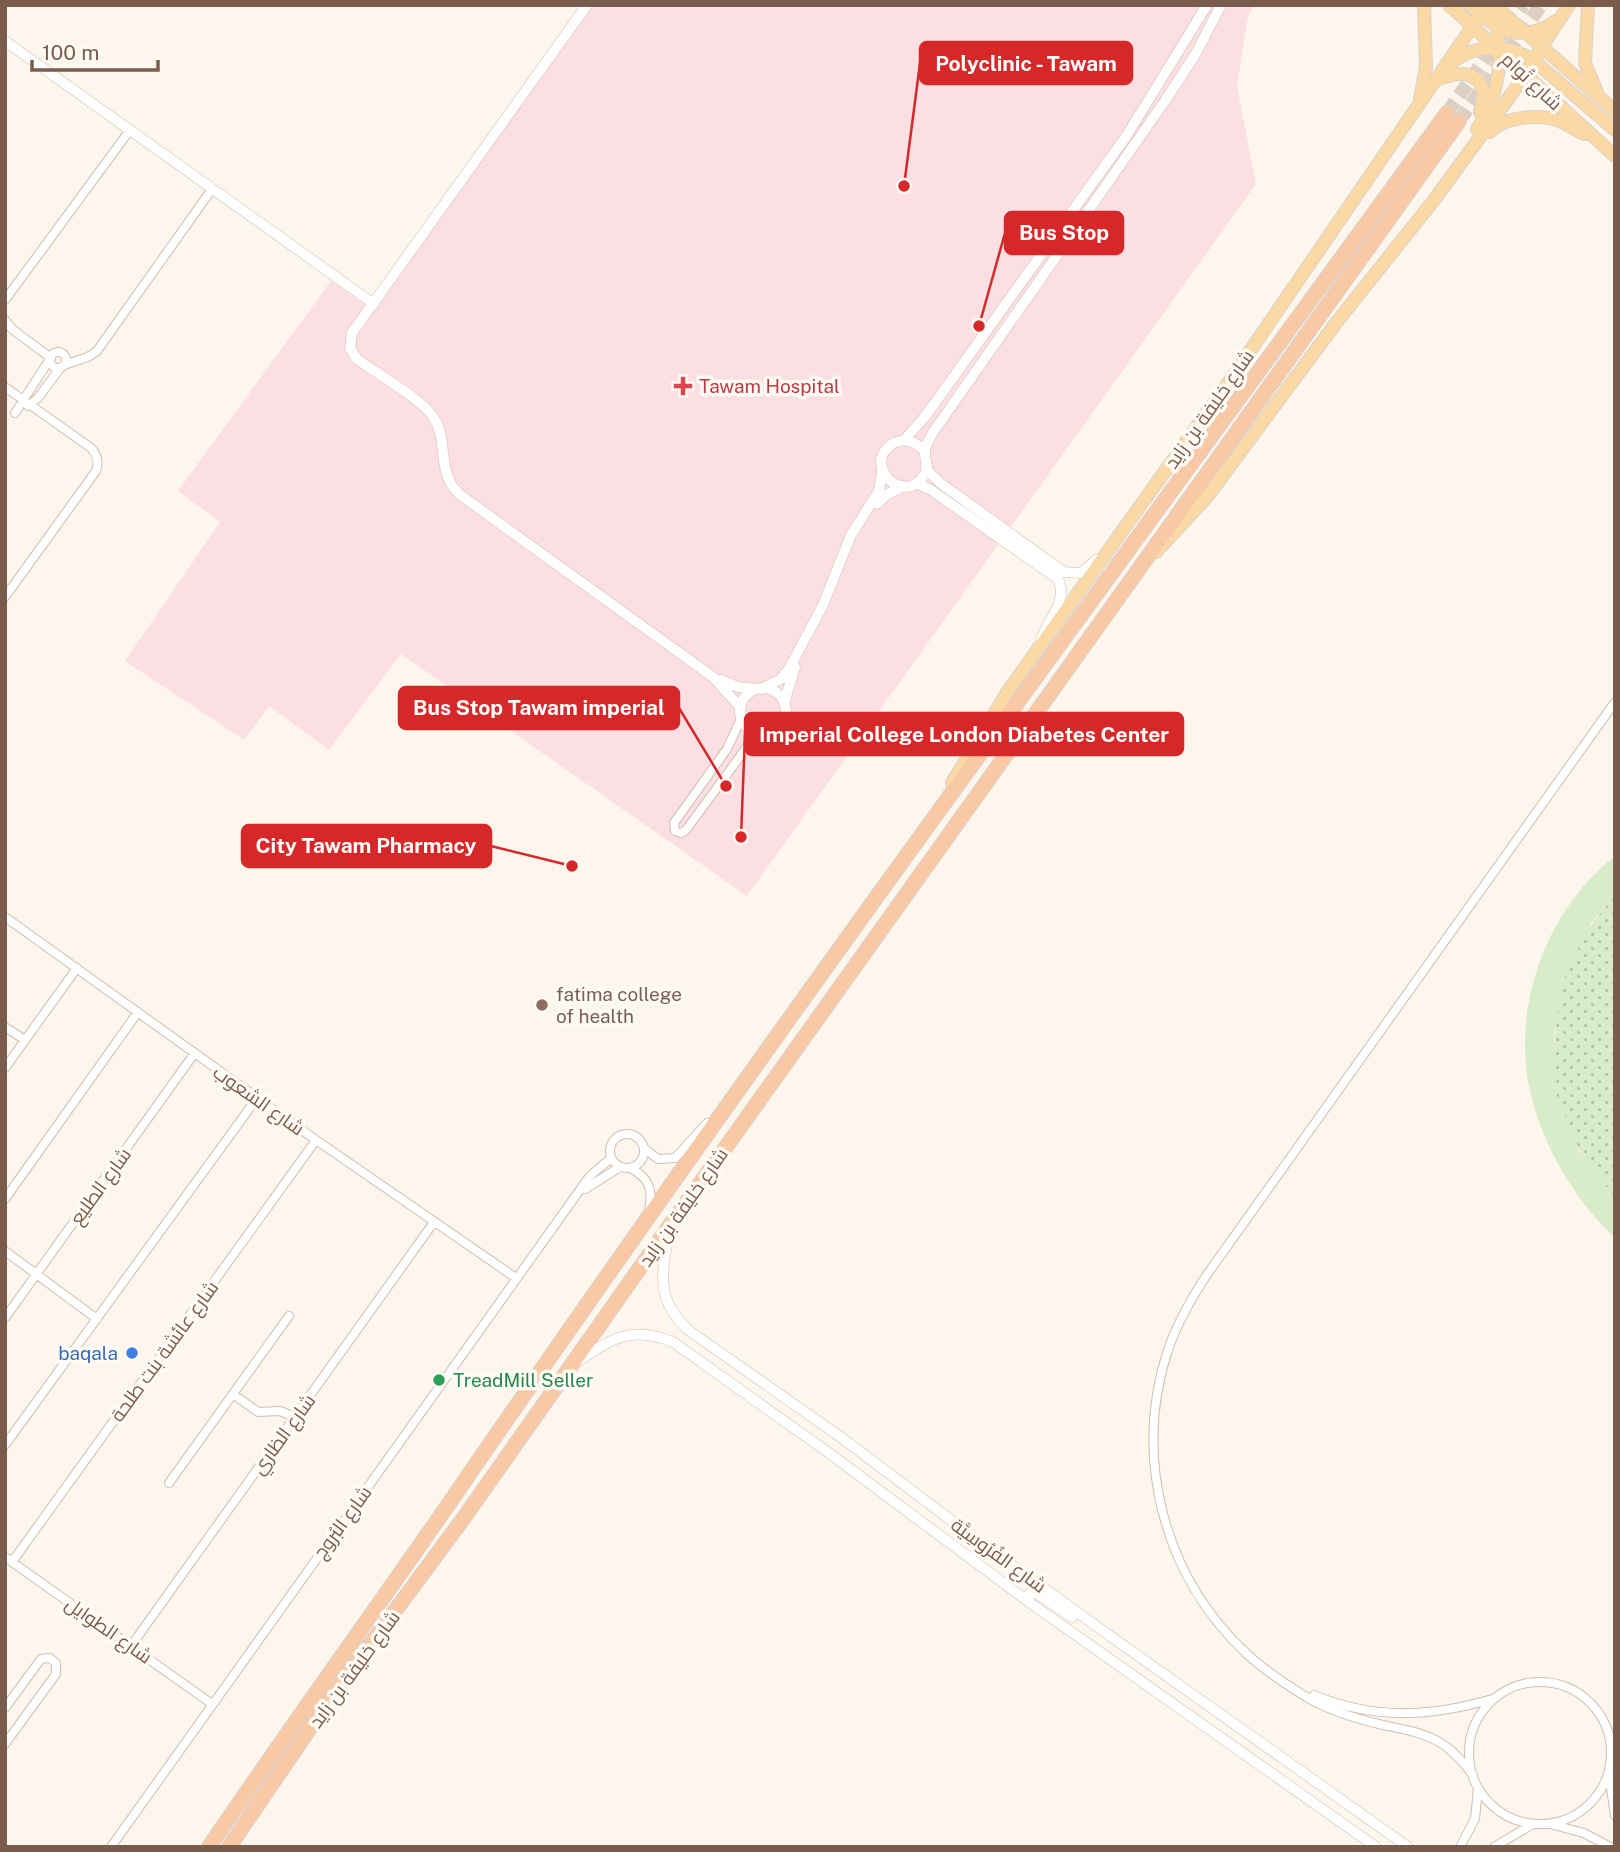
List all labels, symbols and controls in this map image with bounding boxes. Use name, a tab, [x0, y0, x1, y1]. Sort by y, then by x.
scale bar	[32, 28, 158, 72]
text: 100 m	[42, 40, 99, 65]
callout: Polyclinic - Tawam	[920, 42, 1132, 84]
street label: شارع تُوام	[1495, 48, 1567, 117]
text: Polyclinic - Tawam	[935, 51, 1117, 76]
callout: Bus Stop	[1005, 212, 1123, 254]
text: Bus Stop	[1019, 220, 1109, 245]
street label: شارع خليفة بن زايد	[1160, 346, 1260, 474]
place label: Tawam Hospital	[699, 375, 840, 397]
marker: Tawam Hospital	[673, 376, 693, 396]
callout: Bus Stop Tawam imperial	[399, 687, 679, 729]
text: Bus Stop Tawam imperial	[413, 695, 665, 720]
callout: Imperial College London Diabetes Center	[745, 713, 1183, 755]
text: Imperial College London Diabetes Center	[759, 722, 1169, 747]
callout: City Tawam Pharmacy	[242, 825, 491, 867]
text: City Tawam Pharmacy	[256, 833, 477, 858]
place label: fatima college of health	[556, 983, 682, 1027]
marker: fatima college of health	[534, 997, 550, 1013]
street label: شارع الشعوب	[207, 1061, 309, 1142]
street label: شارع الطليع	[65, 1143, 138, 1230]
street label: شارع خليفة بن زايد	[634, 1144, 734, 1272]
street label: شارع عائشة بنت طلحة	[106, 1276, 225, 1427]
place label: baqala	[58, 1342, 118, 1364]
marker: baqala	[124, 1345, 140, 1361]
place label: TreadMill Seller	[453, 1369, 593, 1391]
marker: TreadMill Seller	[431, 1372, 447, 1388]
street label: شارع الظاري	[247, 1390, 323, 1481]
street label: شارع البُروج	[308, 1481, 378, 1564]
street label: شارع الفُرُوسِيَّة	[945, 1513, 1051, 1599]
street label: شارع الطوايل	[60, 1592, 156, 1670]
street label: شارع خليفة بن زايد	[304, 1606, 406, 1734]

